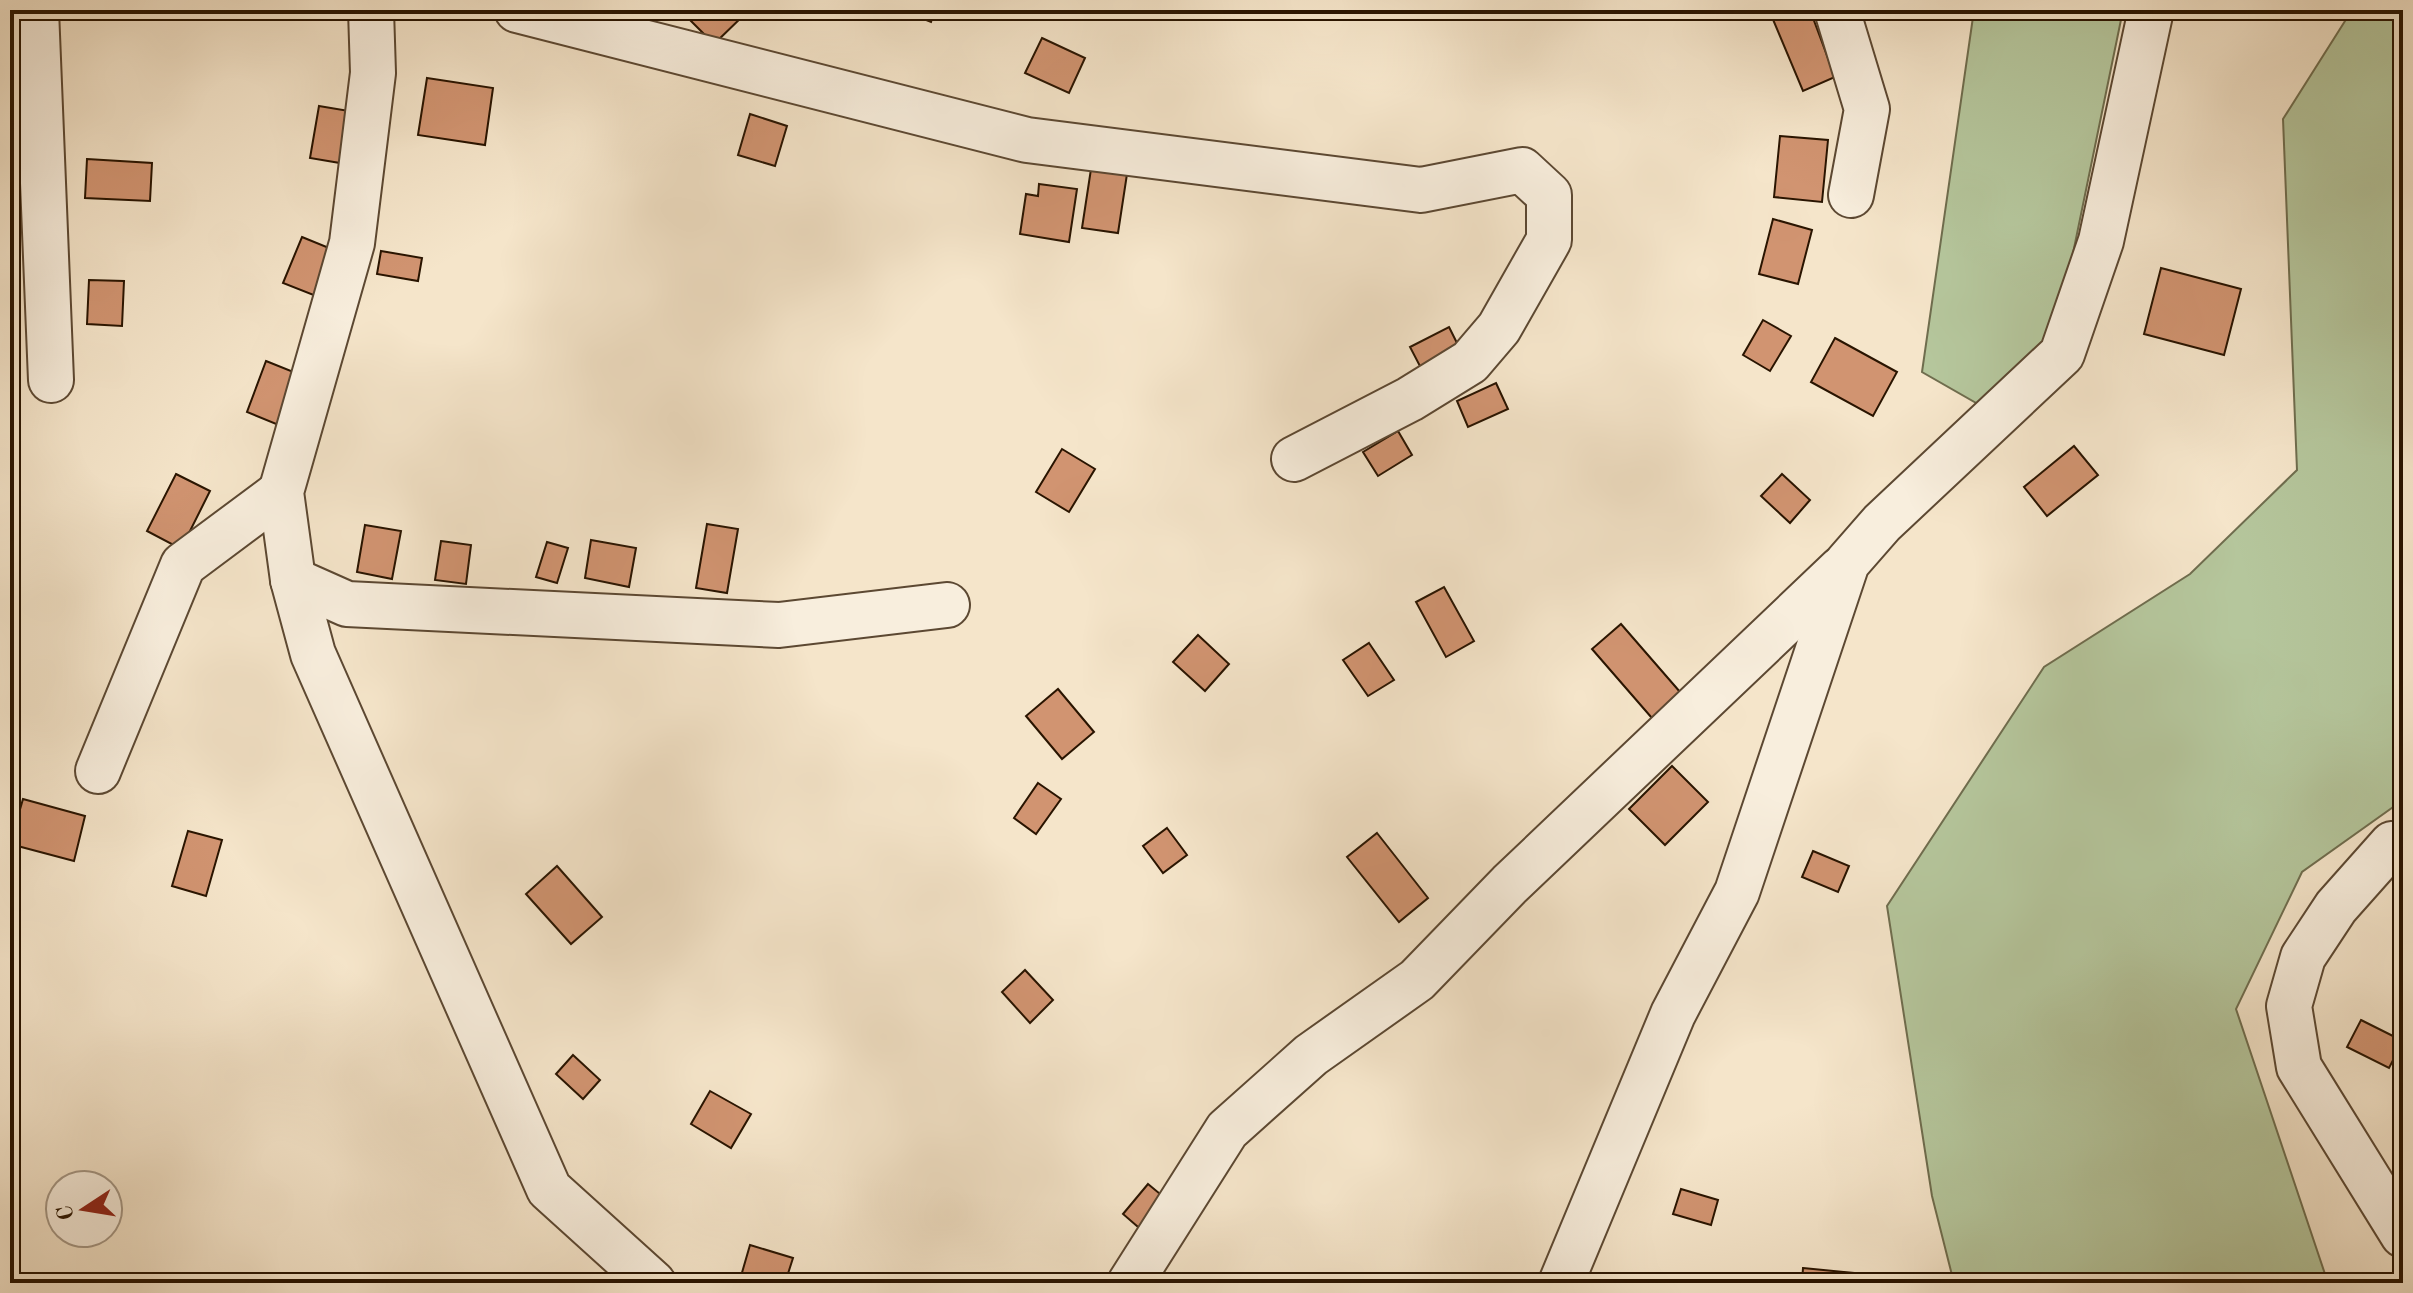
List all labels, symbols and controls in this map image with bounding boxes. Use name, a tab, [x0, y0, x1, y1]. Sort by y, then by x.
north arrow	[44, 1169, 124, 1249]
text: С	[54, 1203, 79, 1222]

